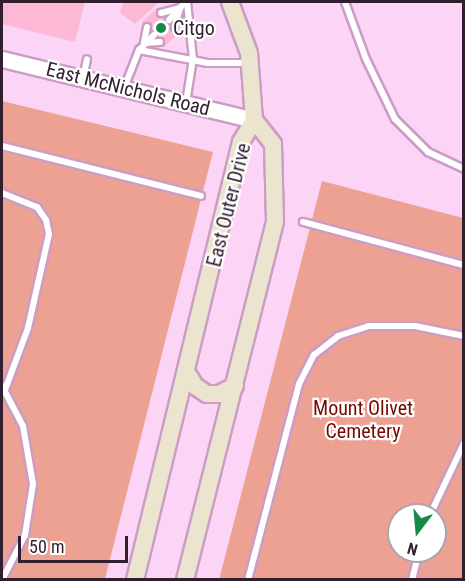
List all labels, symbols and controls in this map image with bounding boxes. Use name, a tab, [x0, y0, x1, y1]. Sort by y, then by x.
place label: Citgo	[173, 16, 215, 40]
marker: Citgo	[154, 21, 168, 35]
street label: East McNichols Road	[44, 57, 212, 121]
street label: East Outer Drive	[202, 141, 256, 269]
park label: Mount Olivet Cemetery	[313, 397, 413, 444]
north arrow	[387, 503, 447, 563]
scale bar	[21, 524, 130, 562]
text: 50 m	[29, 536, 64, 557]
text: N	[405, 538, 420, 559]

